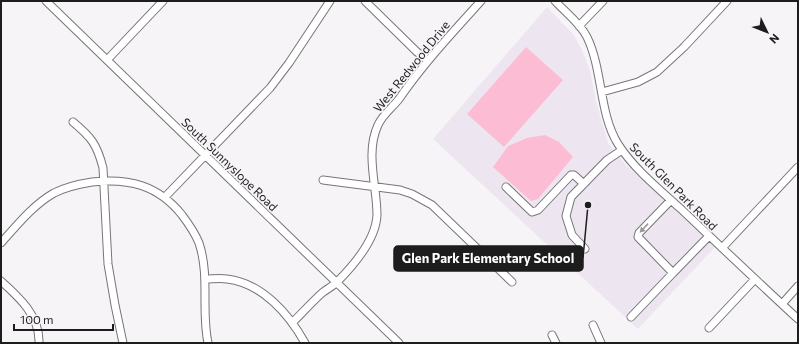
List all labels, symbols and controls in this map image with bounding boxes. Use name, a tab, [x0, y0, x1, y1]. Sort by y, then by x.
north arrow	[747, 12, 787, 52]
street label: West Redwood Drive	[370, 18, 452, 114]
text: N	[767, 32, 782, 47]
street label: South Sunnyslope Road	[179, 115, 281, 214]
street label: South Glen Park Road	[627, 139, 721, 233]
one-way arrow	[639, 223, 649, 233]
callout: Glen Park Elementary School	[394, 246, 583, 271]
text: Glen Park Elementary School	[402, 250, 574, 266]
scale bar	[14, 306, 113, 332]
text: 100 m	[20, 312, 54, 326]

